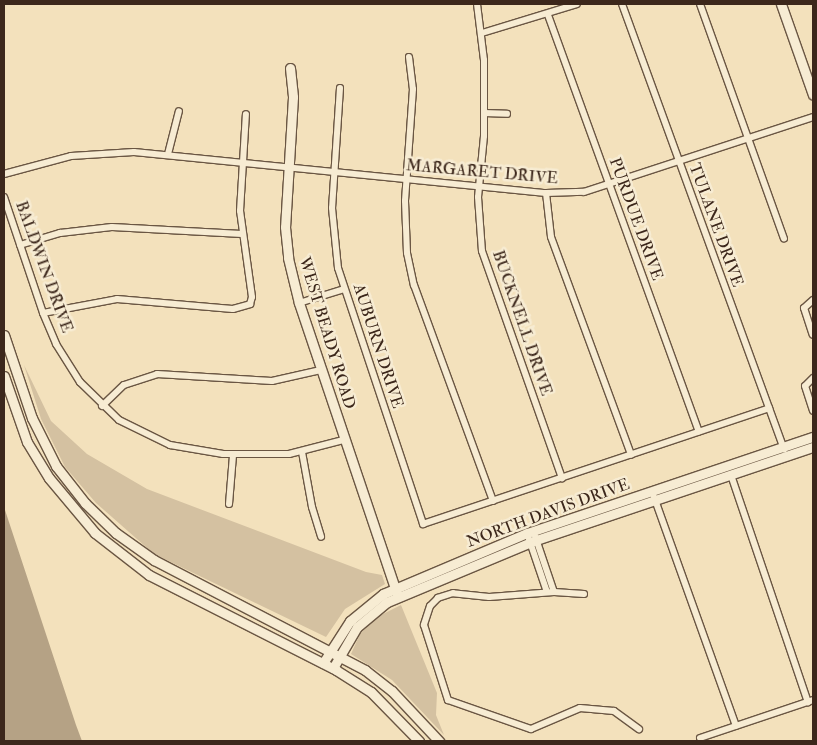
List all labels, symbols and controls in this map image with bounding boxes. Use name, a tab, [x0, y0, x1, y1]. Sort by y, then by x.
street label: PURDUE DRIVE	[605, 155, 667, 283]
street label: MARGARET DRIVE	[405, 156, 559, 188]
street label: TULANE DRIVE	[685, 161, 747, 289]
street label: BALDWIN DRIVE	[11, 198, 77, 336]
street label: BUCKNELL DRIVE	[488, 248, 556, 398]
street label: WEST BEADY ROAD	[295, 255, 359, 411]
street label: AUBURN DRIVE	[349, 281, 407, 411]
street label: NORTH DAVIS DRIVE	[464, 475, 632, 551]

